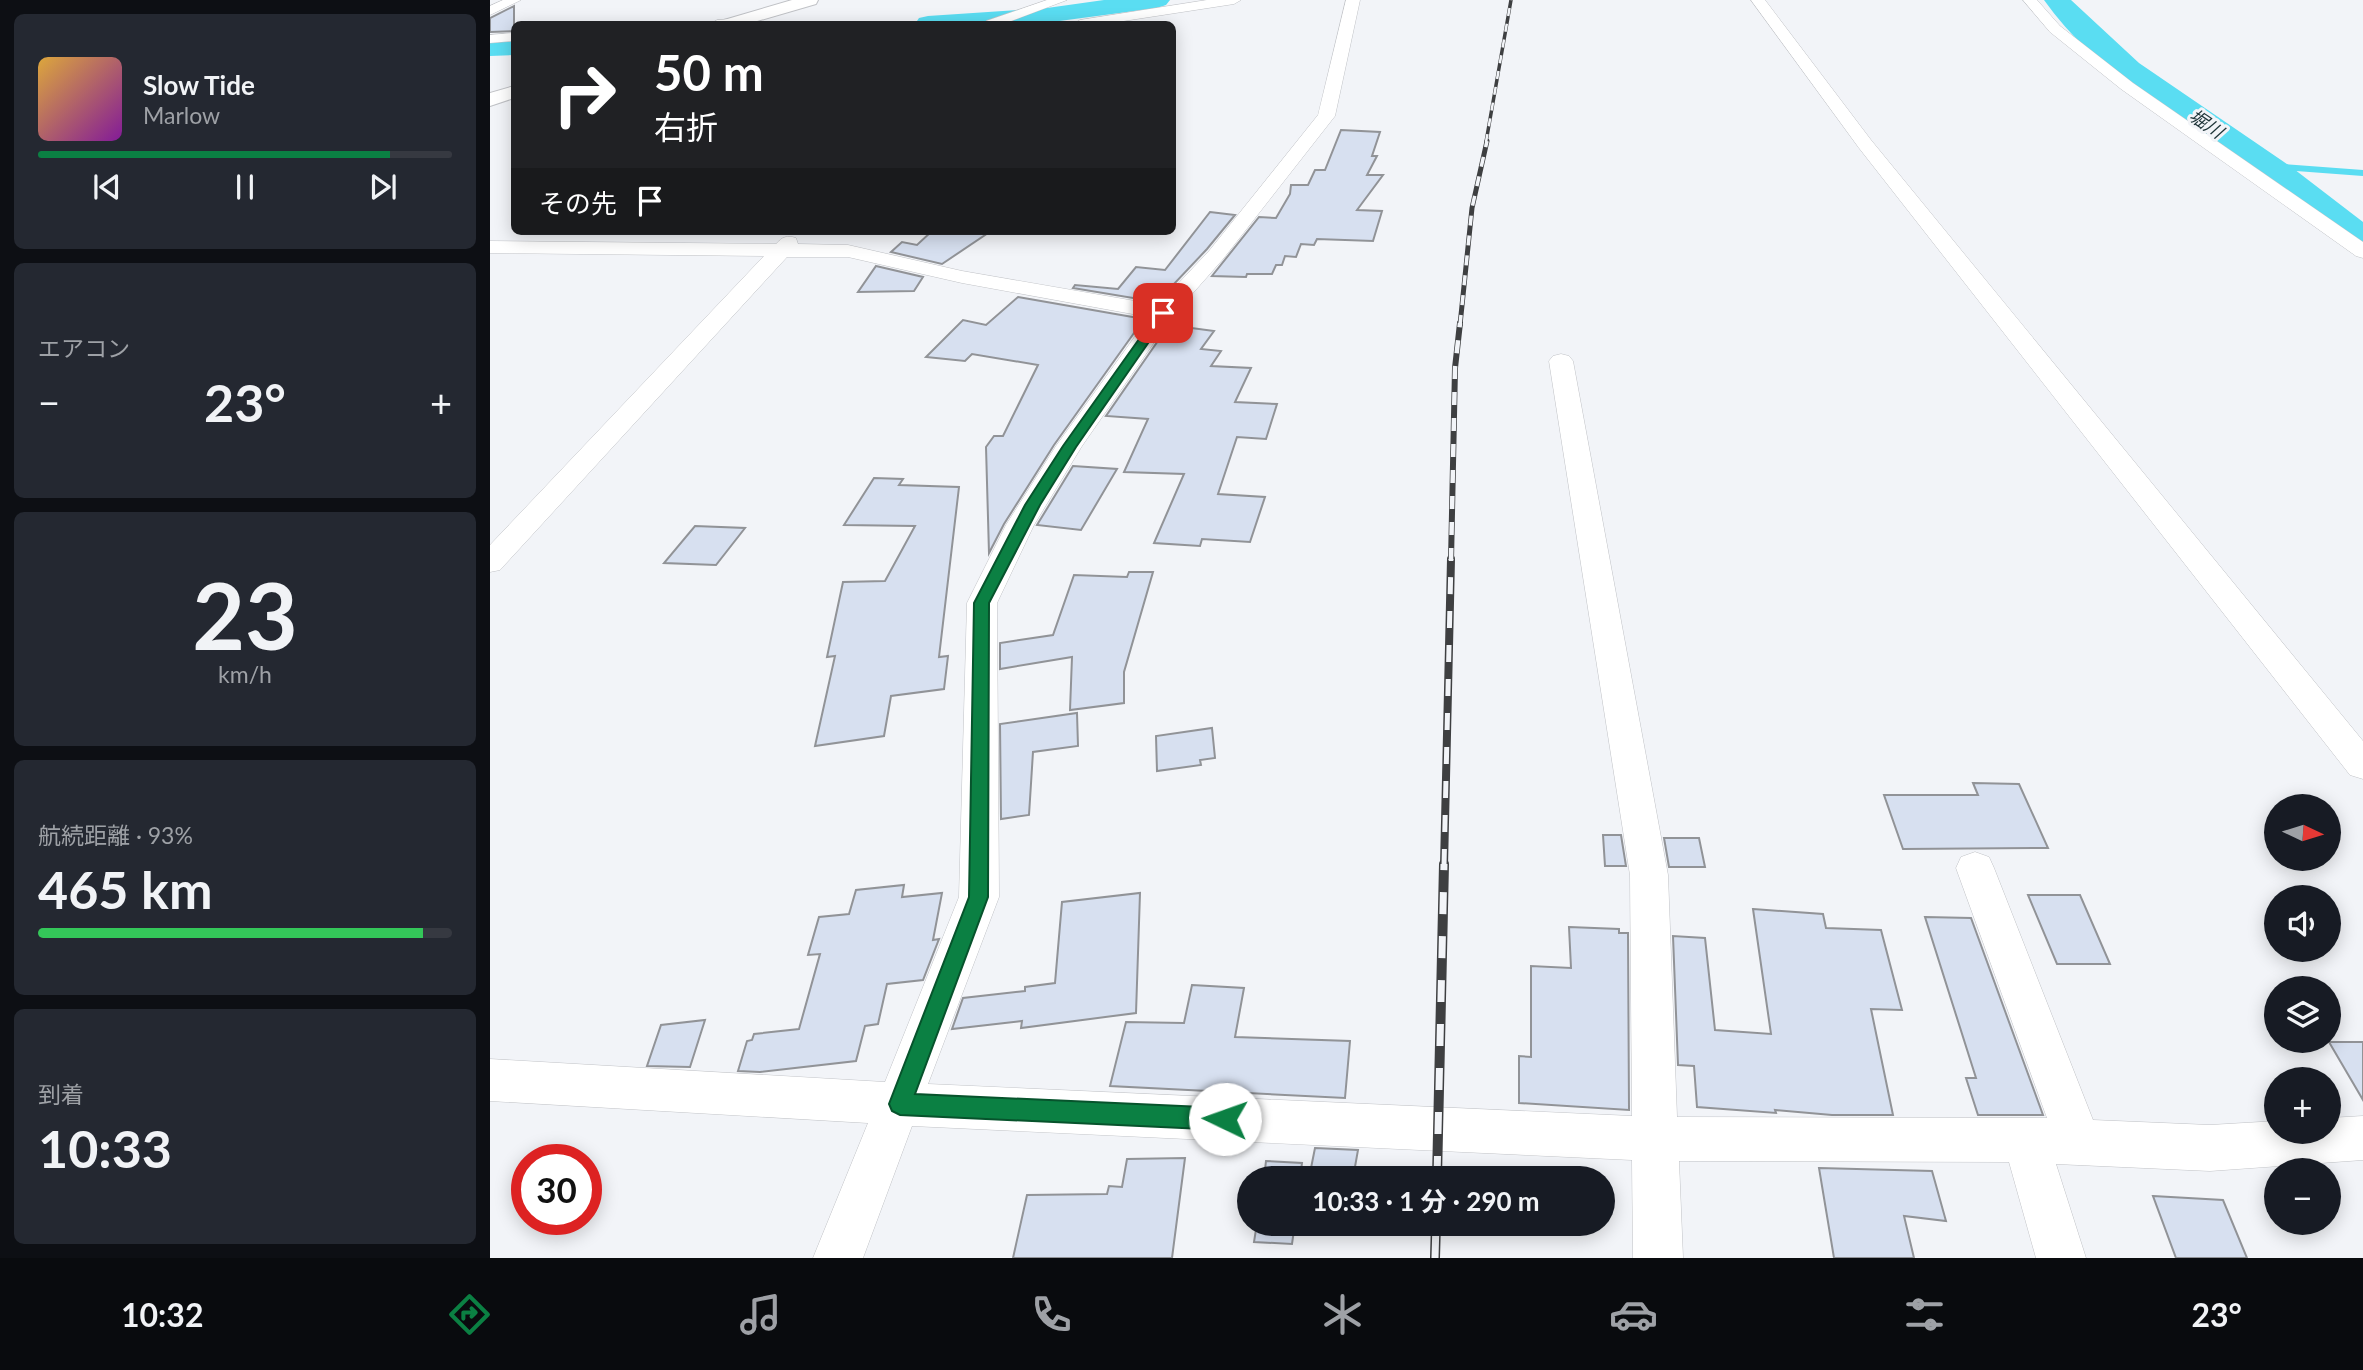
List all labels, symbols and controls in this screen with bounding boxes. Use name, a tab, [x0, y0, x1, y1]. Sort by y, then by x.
text: 50 m	[654, 43, 764, 101]
icon: right	[539, 49, 630, 140]
text: Slow Tide	[143, 69, 255, 101]
text: Marlow	[143, 101, 220, 129]
water label: 堀川	[2185, 104, 2229, 143]
text: 右折	[654, 107, 718, 146]
icon: previous	[88, 168, 126, 206]
icon: pause	[226, 168, 264, 206]
icon: next	[364, 168, 402, 206]
icon: arrive	[631, 182, 669, 220]
text: その先	[539, 187, 617, 219]
pin	[1133, 283, 1193, 343]
icon: arrive	[1144, 294, 1182, 332]
text: エアコン	[38, 334, 130, 362]
text: 23°	[204, 371, 286, 433]
text: −	[38, 379, 60, 425]
text: +	[430, 379, 452, 425]
text: 23	[192, 560, 298, 669]
text: km/h	[218, 660, 272, 688]
north arrow	[2264, 794, 2342, 872]
map controls	[2264, 794, 2341, 1235]
text: 航続距離 · 93%	[38, 821, 193, 849]
text: 465 km	[38, 858, 212, 920]
button: sound	[2264, 885, 2341, 962]
button: layers	[2264, 976, 2341, 1053]
button: +	[2264, 1067, 2341, 1144]
text: 到着	[38, 1080, 84, 1108]
position arrow	[1188, 1082, 1262, 1156]
text: 10:33	[38, 1117, 172, 1179]
speed limit sign: 30	[511, 1144, 602, 1235]
button: −	[2264, 1158, 2341, 1235]
text: 10:33 · 1 分 · 290 m	[1312, 1185, 1540, 1217]
icon: directions	[445, 1290, 494, 1339]
icon: music	[736, 1290, 785, 1339]
icon: phone	[1027, 1290, 1076, 1339]
icon: climate	[1318, 1290, 1367, 1339]
icon: car	[1609, 1290, 1658, 1339]
icon: filters	[1900, 1290, 1949, 1339]
text: 10:32	[121, 1295, 203, 1334]
text: 23°	[2191, 1295, 2242, 1334]

